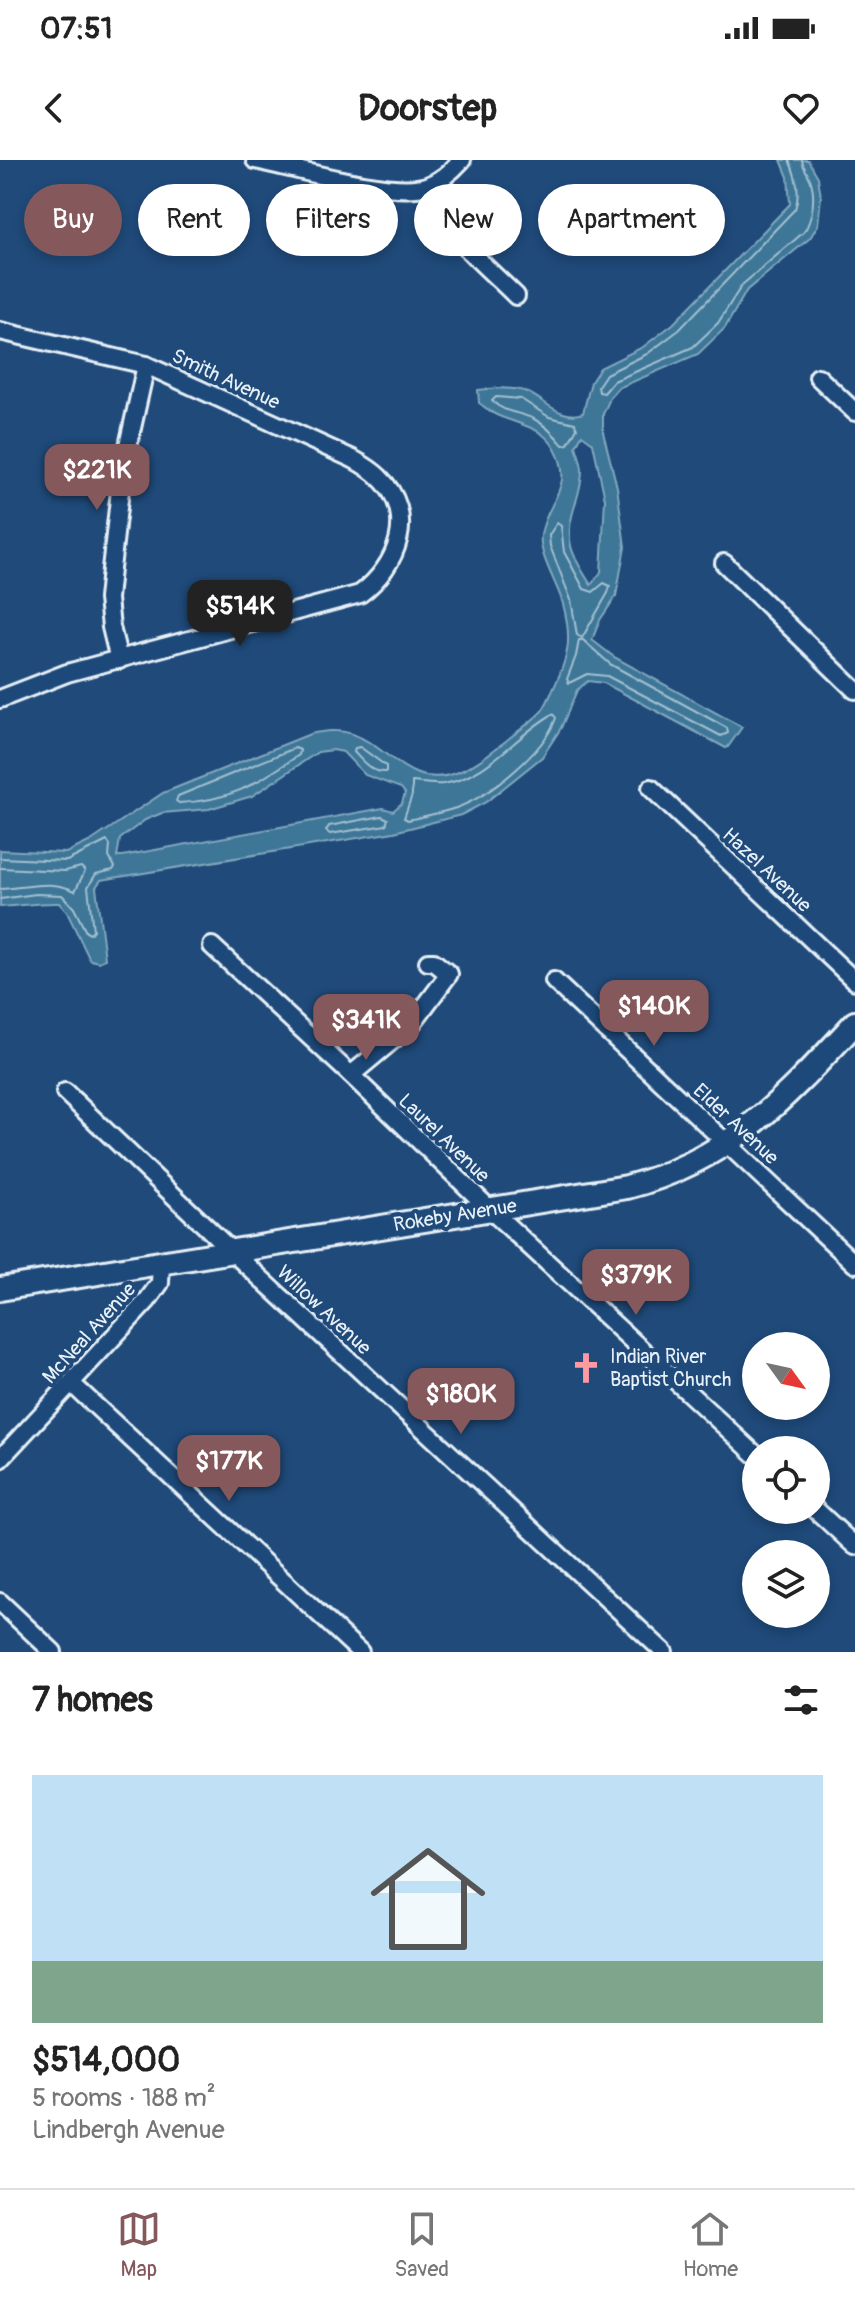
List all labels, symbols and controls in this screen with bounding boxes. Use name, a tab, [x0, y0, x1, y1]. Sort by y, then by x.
text: 07:51	[40, 10, 112, 47]
icon: back	[32, 86, 76, 130]
text: Doorstep	[358, 86, 497, 131]
icon: heart	[779, 86, 823, 130]
chip: Buy	[24, 184, 122, 256]
chip: Rent	[138, 184, 250, 256]
chip: Filters	[266, 184, 398, 256]
chip: New	[414, 184, 522, 256]
chip: Apartment	[538, 184, 725, 256]
street label: Smith Avenue	[168, 343, 284, 415]
pin: $221K	[41, 444, 153, 512]
text: $221K	[62, 454, 132, 486]
pin: $514K	[184, 580, 296, 648]
text: $514K	[205, 590, 275, 622]
street label: Hazel Avenue	[717, 822, 817, 918]
pin: $140K	[598, 980, 710, 1048]
text: $140K	[618, 990, 690, 1022]
pin: $341K	[310, 994, 422, 1062]
text: $341K	[331, 1004, 401, 1036]
street label: Elder Avenue	[688, 1078, 784, 1170]
street label: Laurel Avenue	[393, 1088, 495, 1188]
street label: Rokeby Avenue	[391, 1193, 519, 1237]
pin: $379K	[580, 1249, 692, 1317]
text: $379K	[600, 1259, 672, 1291]
street label: Willow Avenue	[272, 1260, 377, 1360]
street label: McNeal Avenue	[37, 1277, 141, 1389]
north arrow	[742, 1332, 830, 1420]
map controls	[742, 1332, 830, 1628]
place label: Indian River Baptist Church	[610, 1344, 731, 1392]
church icon: Indian River Baptist Church	[569, 1351, 603, 1385]
pin: $180K	[405, 1368, 517, 1436]
text: $180K	[426, 1378, 496, 1410]
pin: $177K	[173, 1435, 285, 1503]
button: locate	[742, 1436, 830, 1524]
text: $177K	[195, 1445, 263, 1477]
button: layers	[742, 1540, 830, 1628]
icon: filters	[779, 1678, 823, 1722]
text: 7 homes	[32, 1679, 153, 1722]
icon: home	[356, 1827, 500, 1971]
text: $514,000	[32, 2039, 180, 2082]
text: 5 rooms · 188 m²	[32, 2082, 216, 2114]
text: Lindbergh Avenue	[32, 2114, 224, 2146]
tab: Map	[117, 2207, 161, 2283]
tab: Saved	[394, 2207, 449, 2283]
tab: Home	[683, 2207, 738, 2283]

